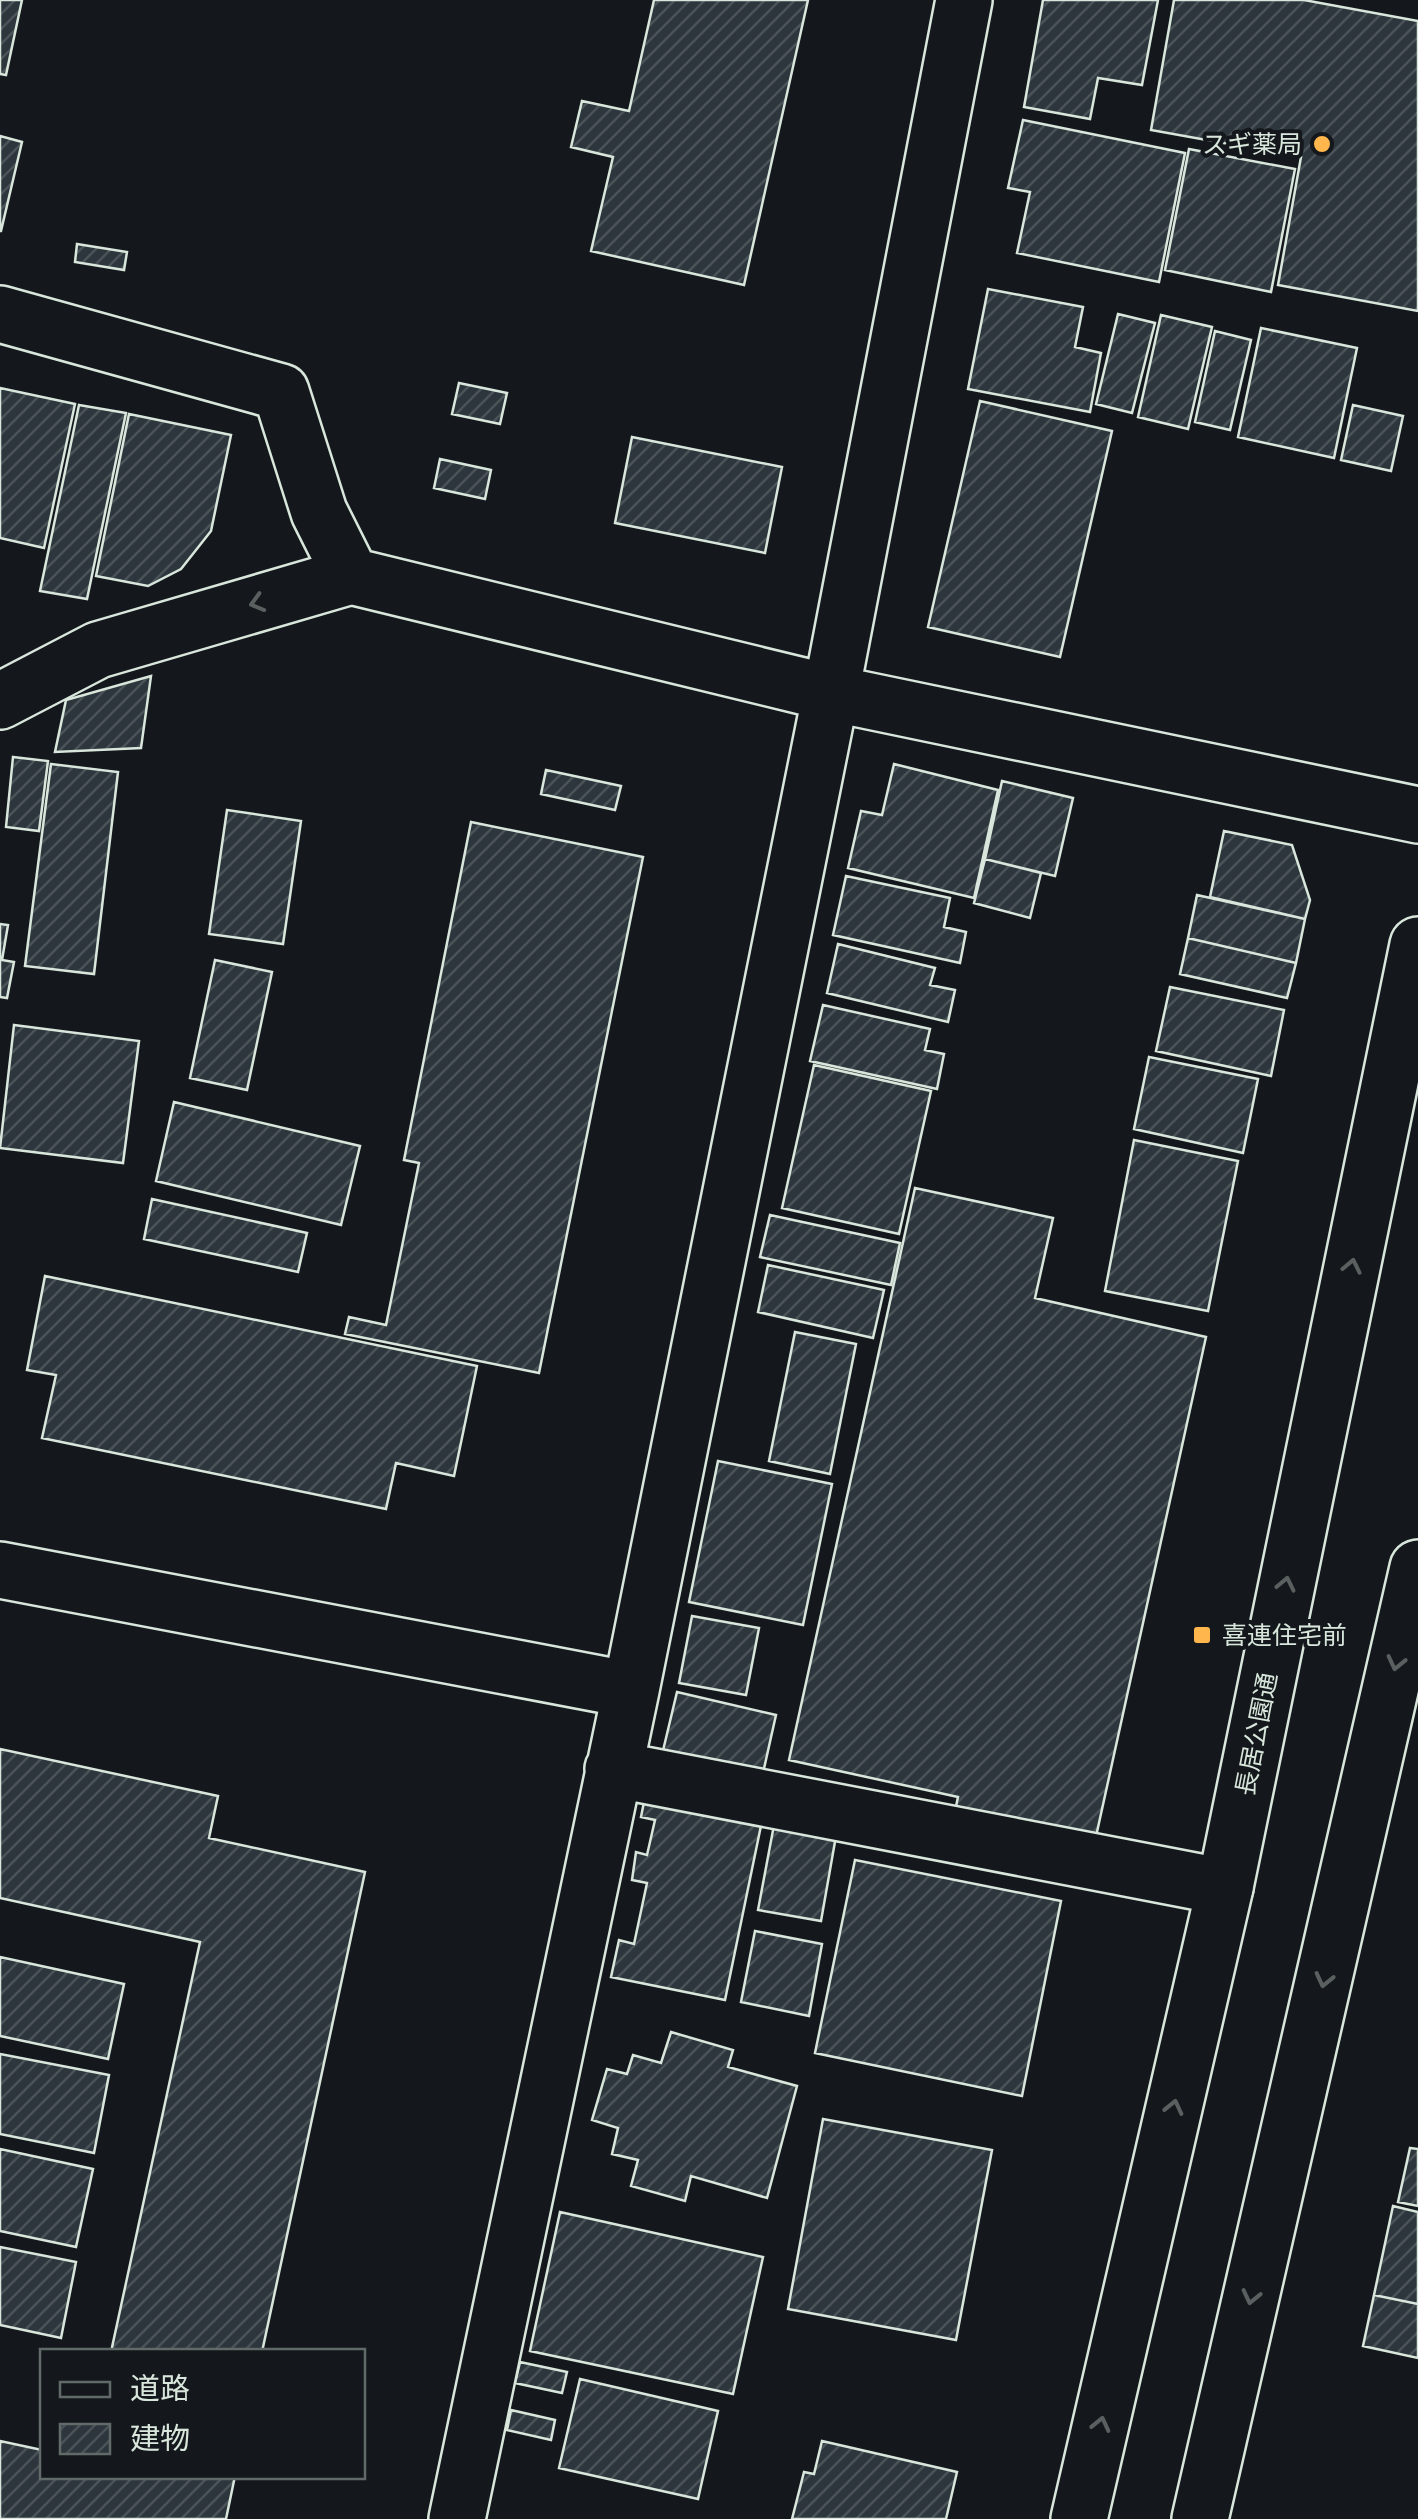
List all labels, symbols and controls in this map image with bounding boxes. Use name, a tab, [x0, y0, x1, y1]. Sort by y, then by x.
place label: スギ薬局	[1202, 128, 1302, 161]
marker: スギ薬局	[1311, 133, 1333, 155]
one-way arrow	[249, 591, 266, 612]
one-way arrow	[1340, 1258, 1361, 1275]
one-way arrow	[1275, 1576, 1296, 1593]
place label: 喜連住宅前	[1222, 1619, 1347, 1652]
marker: 喜連住宅前	[1191, 1624, 1213, 1646]
one-way arrow	[1387, 1654, 1408, 1671]
street label: 長居公園通	[1228, 1670, 1285, 1799]
one-way arrow	[1315, 1971, 1336, 1988]
one-way arrow	[1162, 2099, 1183, 2116]
one-way arrow	[1242, 2288, 1263, 2305]
legend	[40, 2349, 365, 2479]
text: 道路	[130, 2369, 190, 2408]
one-way arrow	[1089, 2416, 1110, 2433]
text: 建物	[130, 2419, 190, 2458]

